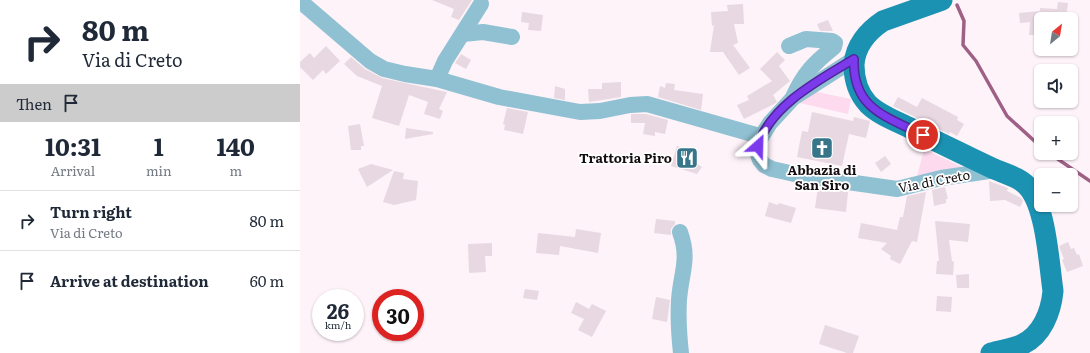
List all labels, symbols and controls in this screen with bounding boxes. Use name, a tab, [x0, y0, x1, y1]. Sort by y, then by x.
text: 80 m	[82, 8, 149, 50]
north arrow	[1034, 12, 1078, 56]
map controls	[1034, 12, 1078, 212]
icon: right	[16, 16, 68, 68]
text: Via di Creto	[82, 46, 183, 73]
button: sound	[1034, 64, 1078, 108]
text: Then	[16, 92, 52, 115]
icon: arrive	[60, 92, 82, 114]
button: +	[1034, 116, 1078, 160]
pin	[906, 118, 940, 152]
icon: arrive	[912, 124, 934, 146]
position arrow	[737, 125, 779, 167]
text: 10:31	[45, 128, 101, 163]
text: 1	[154, 128, 164, 163]
text: 140	[217, 128, 255, 163]
church icon: Abbazia di San Siro	[809, 135, 835, 161]
restaurant icon: Trattoria Piro	[674, 145, 700, 171]
place label: Trattoria Piro	[579, 148, 672, 167]
place label: Abbazia di San Siro	[788, 160, 857, 194]
text: Arrival	[51, 161, 95, 180]
text: min	[146, 161, 172, 180]
text: m	[229, 161, 242, 180]
street label: Via di Creto	[896, 164, 972, 197]
button: −	[1034, 168, 1078, 212]
text: Turn right	[50, 200, 132, 223]
text: 80 m	[250, 209, 284, 232]
icon: right	[16, 210, 38, 232]
text: Via di Creto	[50, 223, 123, 242]
text: Arrive at destination	[50, 269, 209, 292]
text: 60 m	[250, 269, 284, 292]
icon: arrive	[16, 270, 38, 292]
speed limit sign: 30	[372, 289, 424, 341]
text: 26	[327, 295, 349, 325]
text: km/h	[325, 317, 351, 332]

